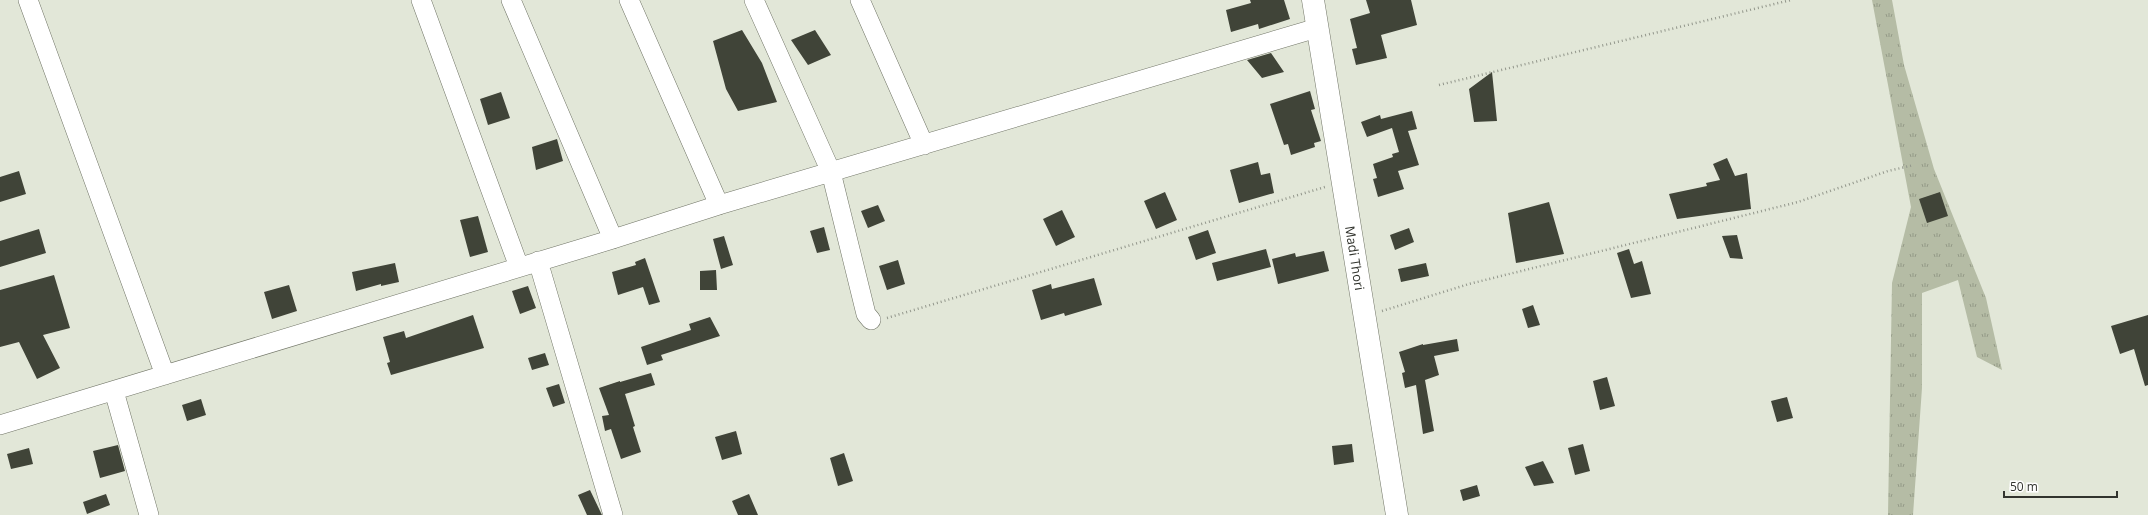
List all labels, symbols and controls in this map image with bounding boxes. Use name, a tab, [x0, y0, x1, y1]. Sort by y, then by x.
street label: Madi Thori	[1341, 224, 1369, 292]
scale bar	[2004, 473, 2117, 499]
text: 50 m	[2010, 478, 2038, 495]

